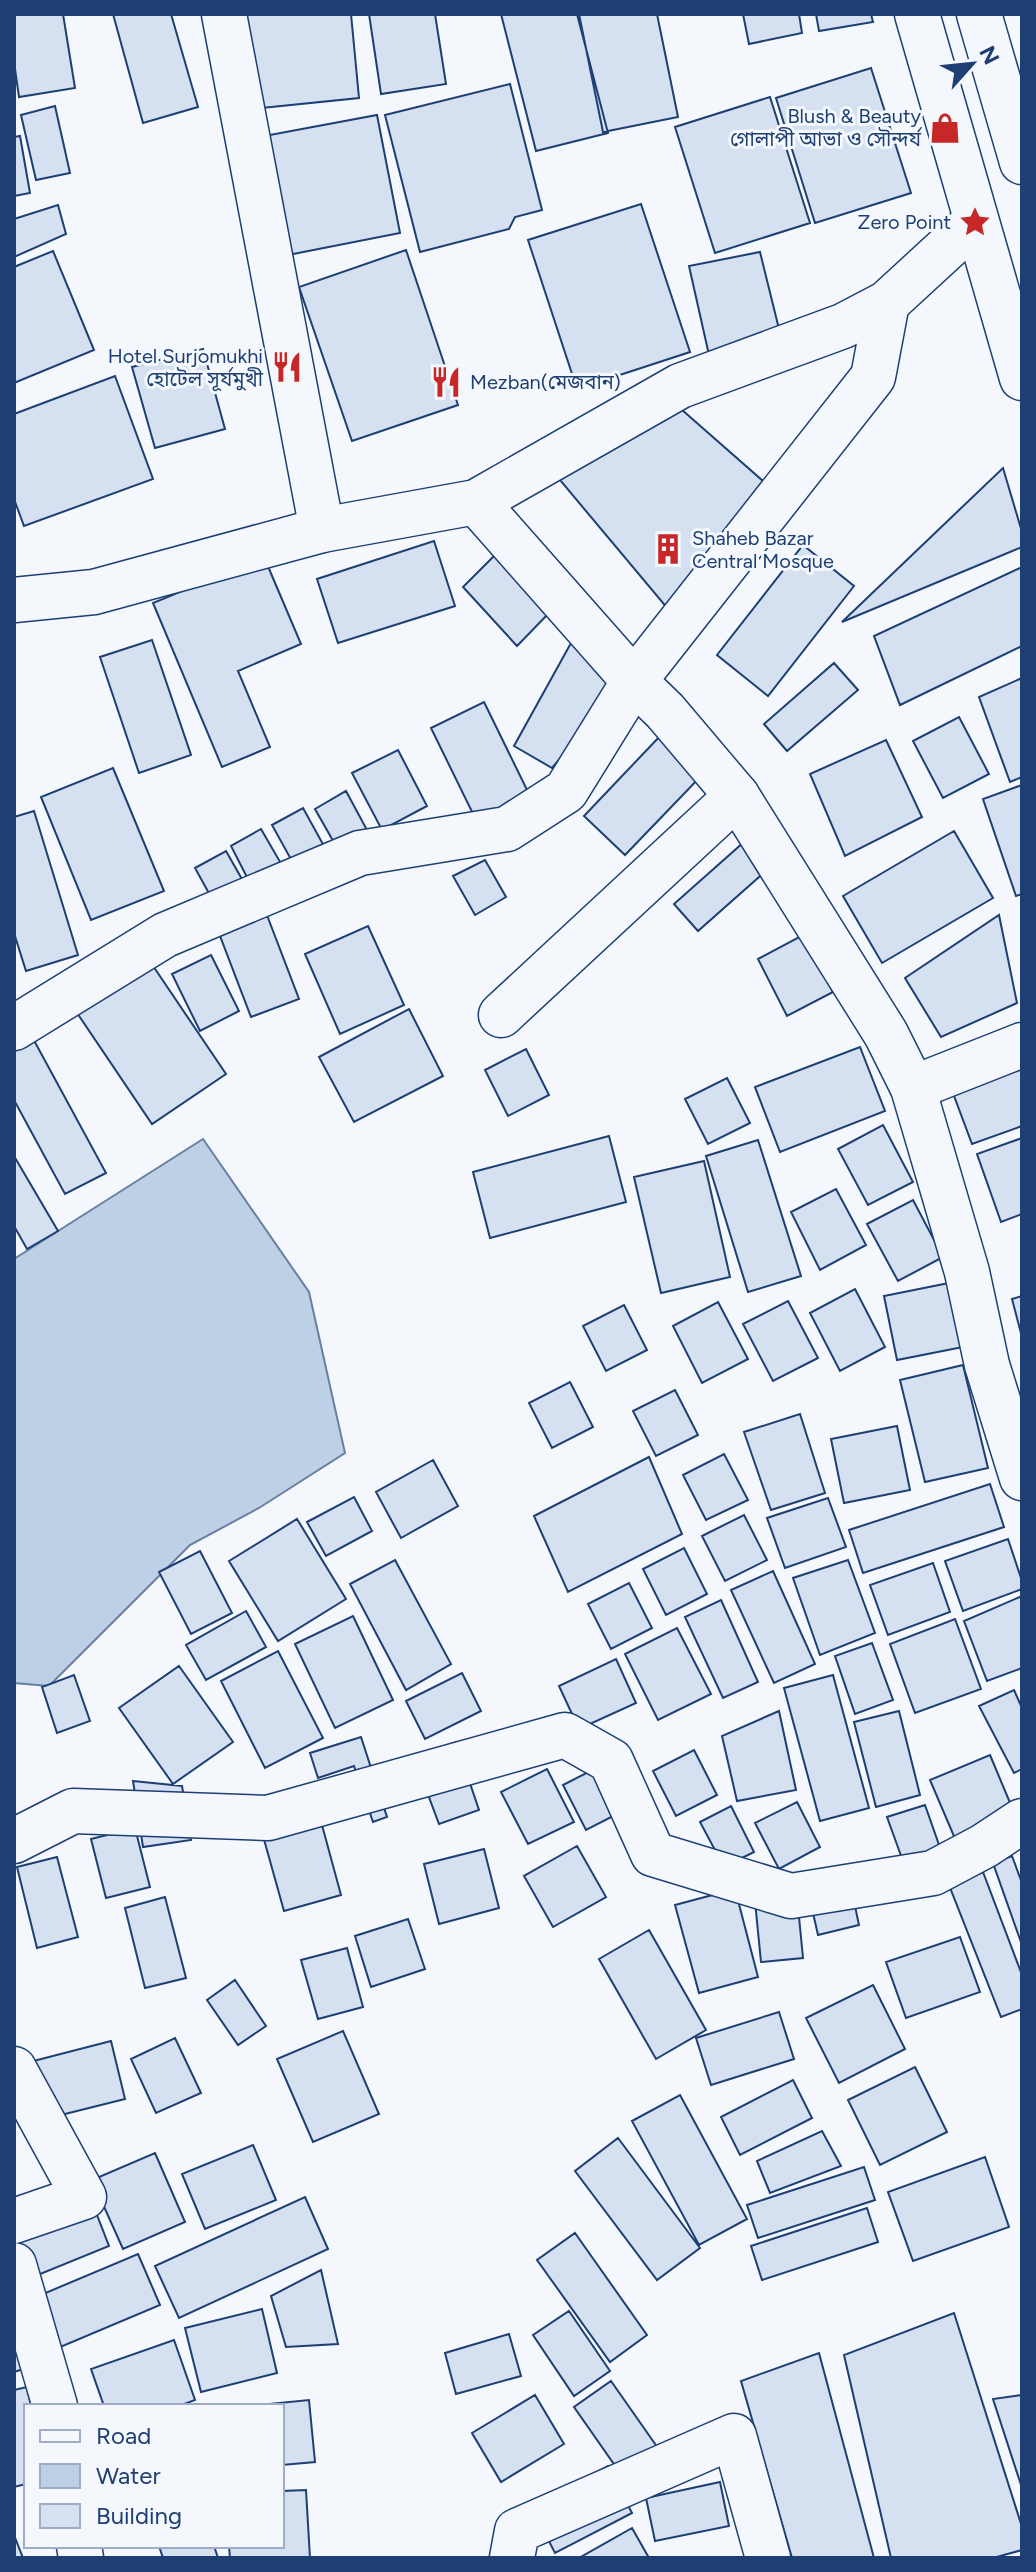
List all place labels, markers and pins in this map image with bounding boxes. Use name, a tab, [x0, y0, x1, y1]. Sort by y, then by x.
place label: Blush & Beauty গোলাপী আভা ও সৌন্দর্য	[730, 104, 922, 151]
shop icon: Blush & Beauty গোলাপী আভা ও সৌন্দর্য	[928, 111, 962, 145]
place icon: Zero Point	[958, 205, 992, 239]
place label: Zero Point	[858, 210, 951, 234]
place label: Hotel Surjomukhi হোটেল সূর্যমুখী	[108, 344, 264, 392]
restaurant icon: Hotel Surjomukhi হোটেল সূর্যমুখী	[270, 350, 304, 384]
restaurant icon: Mezban(মেজবান)	[429, 365, 463, 399]
place label: Mezban(মেজবান)	[470, 370, 621, 394]
place label: Shaheb Bazar Central Mosque	[692, 526, 834, 573]
building icon: Shaheb Bazar Central Mosque	[651, 532, 685, 566]

